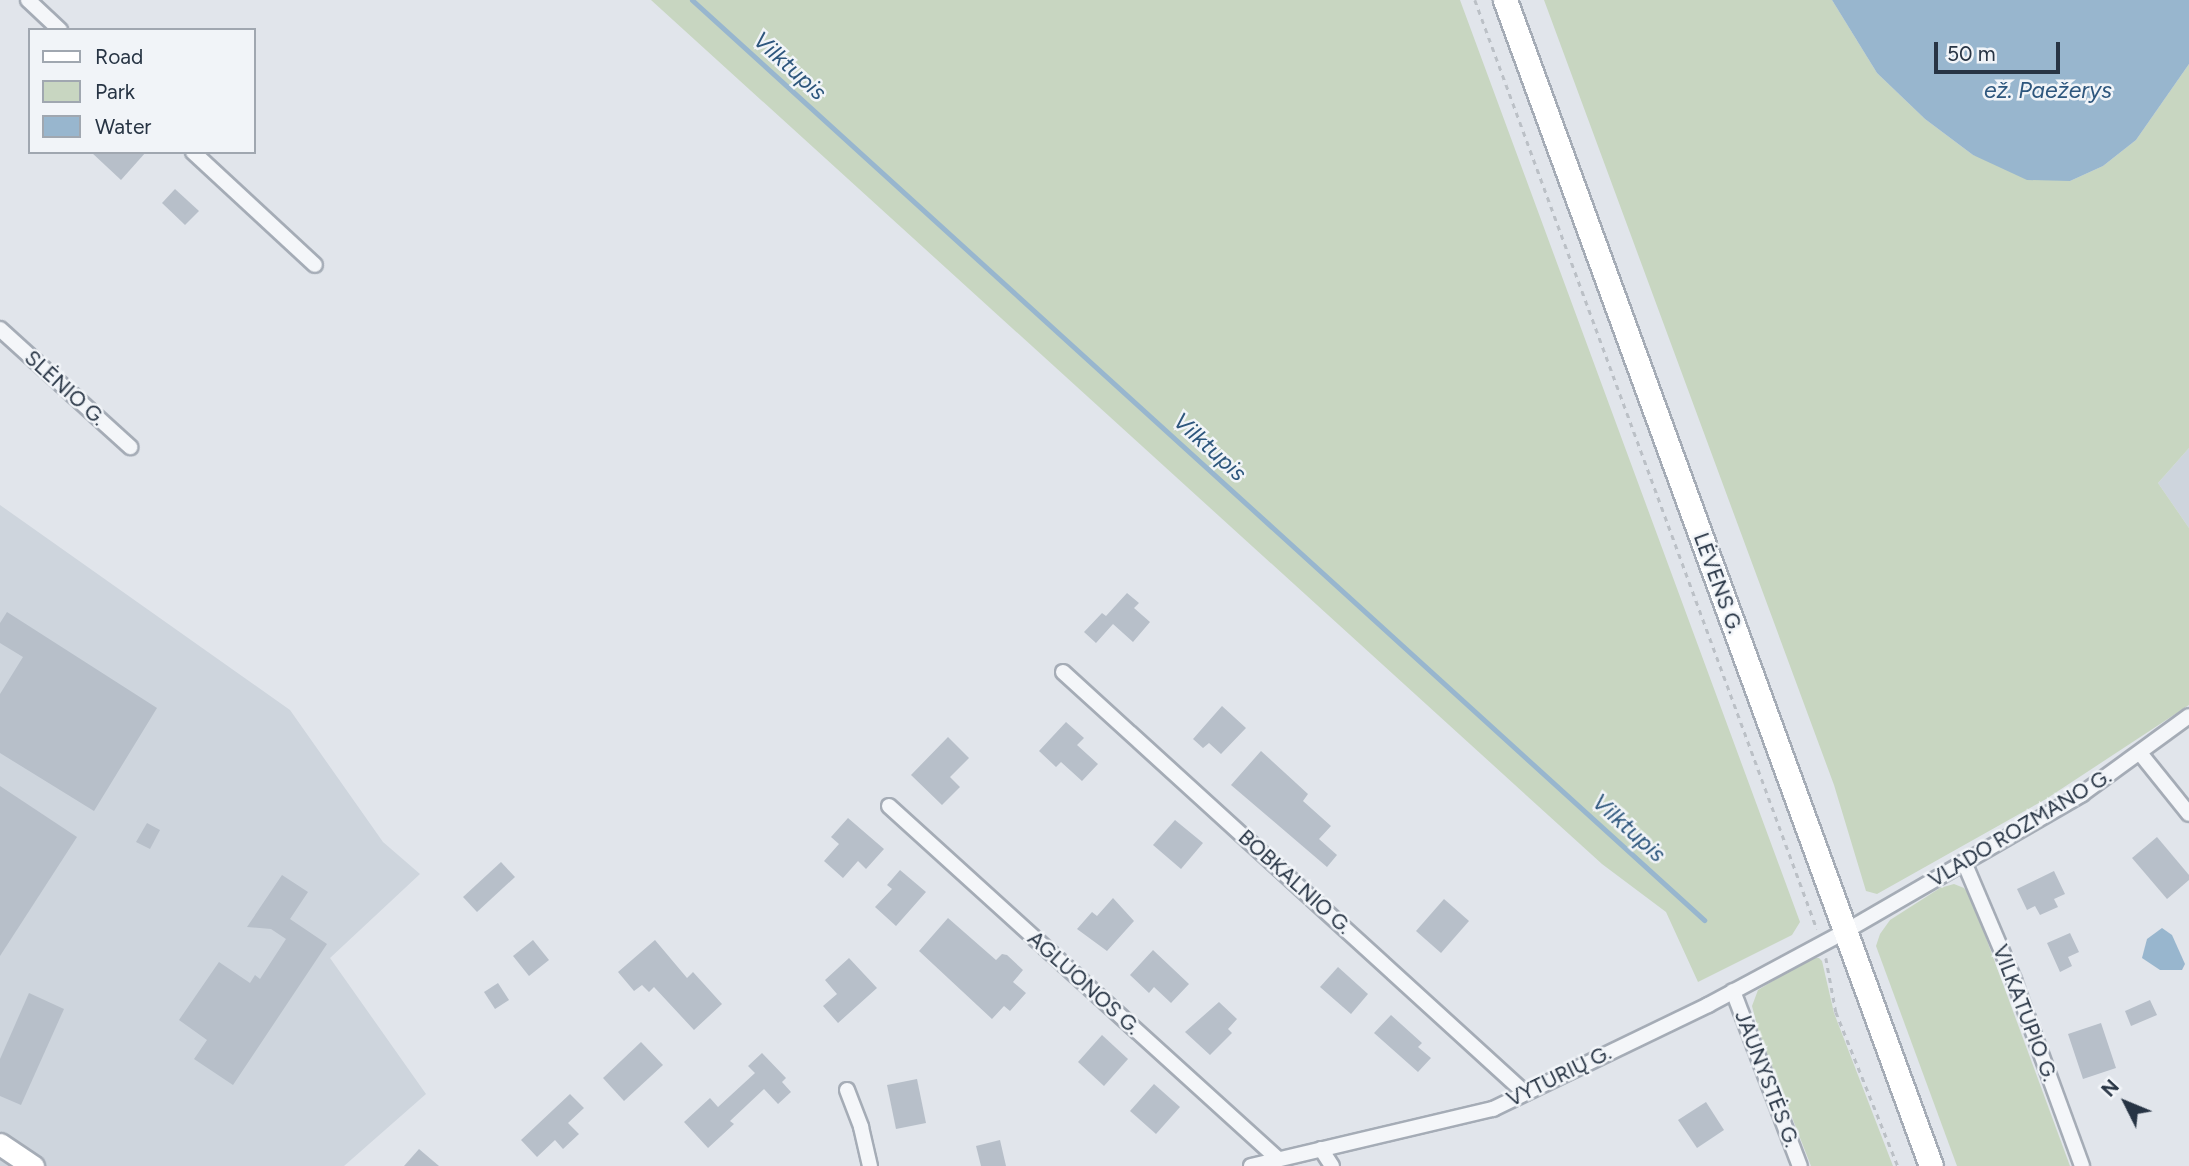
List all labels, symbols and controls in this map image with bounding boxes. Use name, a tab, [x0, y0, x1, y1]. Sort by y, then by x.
water label: Vilktupis	[748, 26, 832, 106]
legend	[28, 28, 256, 154]
scale bar	[1937, 28, 2063, 72]
text: 50 m	[1947, 41, 1996, 66]
text: Road	[95, 44, 143, 69]
water label: ež. Paežerys	[1984, 76, 2112, 104]
text: Park	[95, 79, 135, 104]
text: Water	[95, 114, 151, 139]
street label: SLĖNIO G.	[19, 345, 111, 431]
water label: Vilktupis	[1168, 407, 1252, 487]
street label: LĖVENS G.	[1688, 529, 1748, 637]
street label: VLADO ROZMANO G.	[1924, 763, 2116, 893]
water label: Vilktupis	[1587, 788, 1671, 868]
street label: BOBKALNIO G.	[1233, 825, 1357, 939]
street label: AGLUONOS G.	[1023, 926, 1145, 1040]
street label: VILKATUPIO G.	[1987, 941, 2063, 1085]
street label: JAUNYSTĖS G.	[1729, 1007, 1805, 1151]
street label: VYTURIŲ G.	[1503, 1040, 1615, 1112]
north arrow	[2091, 1068, 2161, 1138]
text: N	[2097, 1075, 2124, 1102]

